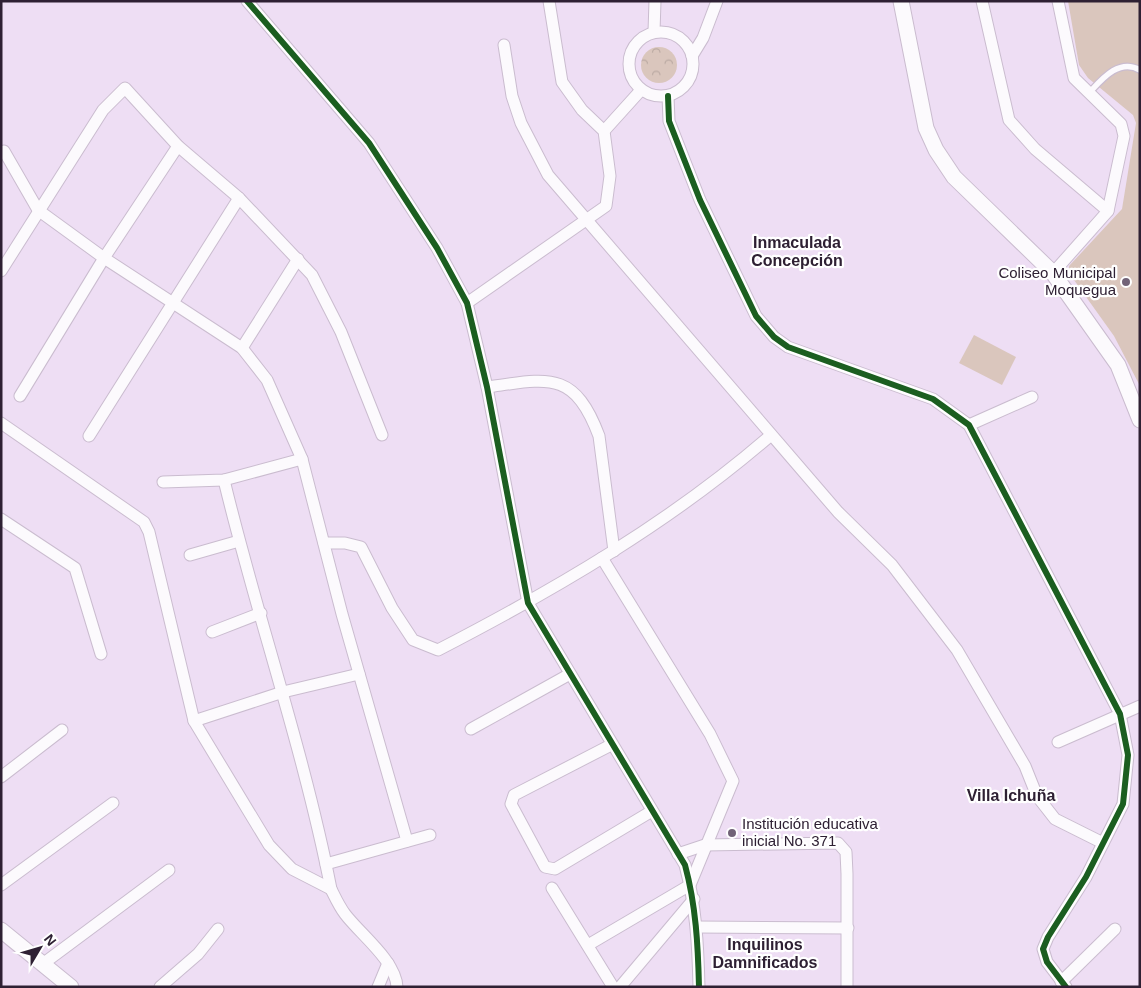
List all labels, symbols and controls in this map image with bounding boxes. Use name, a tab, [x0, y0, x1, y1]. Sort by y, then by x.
district label: Inmaculada Concepción	[751, 234, 843, 269]
place label: Coliseo Municipal Moquegua	[998, 264, 1117, 298]
marker: Coliseo Municipal Moquegua	[1120, 276, 1132, 288]
district label: Villa Ichuña	[967, 787, 1055, 804]
place label: Institución educativa inicial No. 371	[742, 815, 879, 849]
marker: Institución educativa inicial No. 371	[726, 827, 738, 839]
north arrow	[15, 923, 65, 973]
text: N	[41, 931, 60, 949]
district label: Inquilinos Damnificados	[713, 936, 818, 971]

